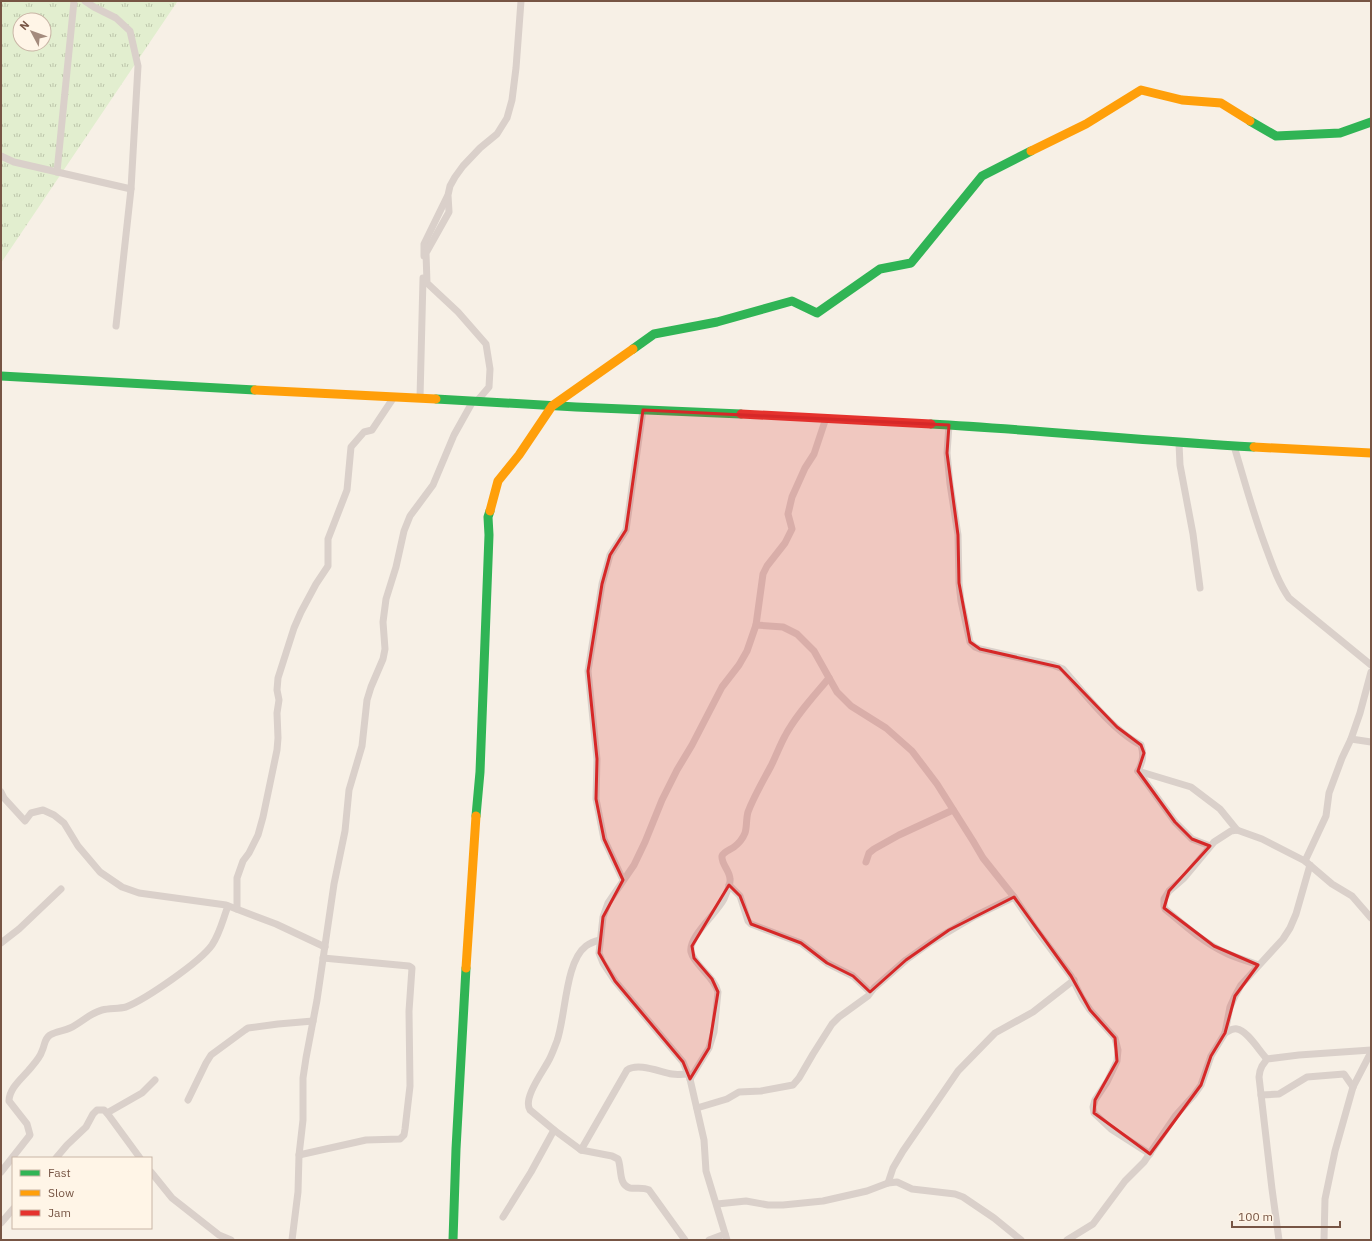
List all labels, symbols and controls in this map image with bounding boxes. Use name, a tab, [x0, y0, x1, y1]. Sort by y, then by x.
north arrow	[12, 12, 52, 52]
text: N	[17, 18, 32, 33]
legend	[12, 1157, 152, 1229]
text: Fast	[48, 1165, 71, 1180]
text: Slow	[48, 1185, 74, 1200]
scale bar	[1232, 1203, 1340, 1229]
text: Jam	[48, 1205, 71, 1220]
text: 100 m	[1238, 1209, 1273, 1224]

